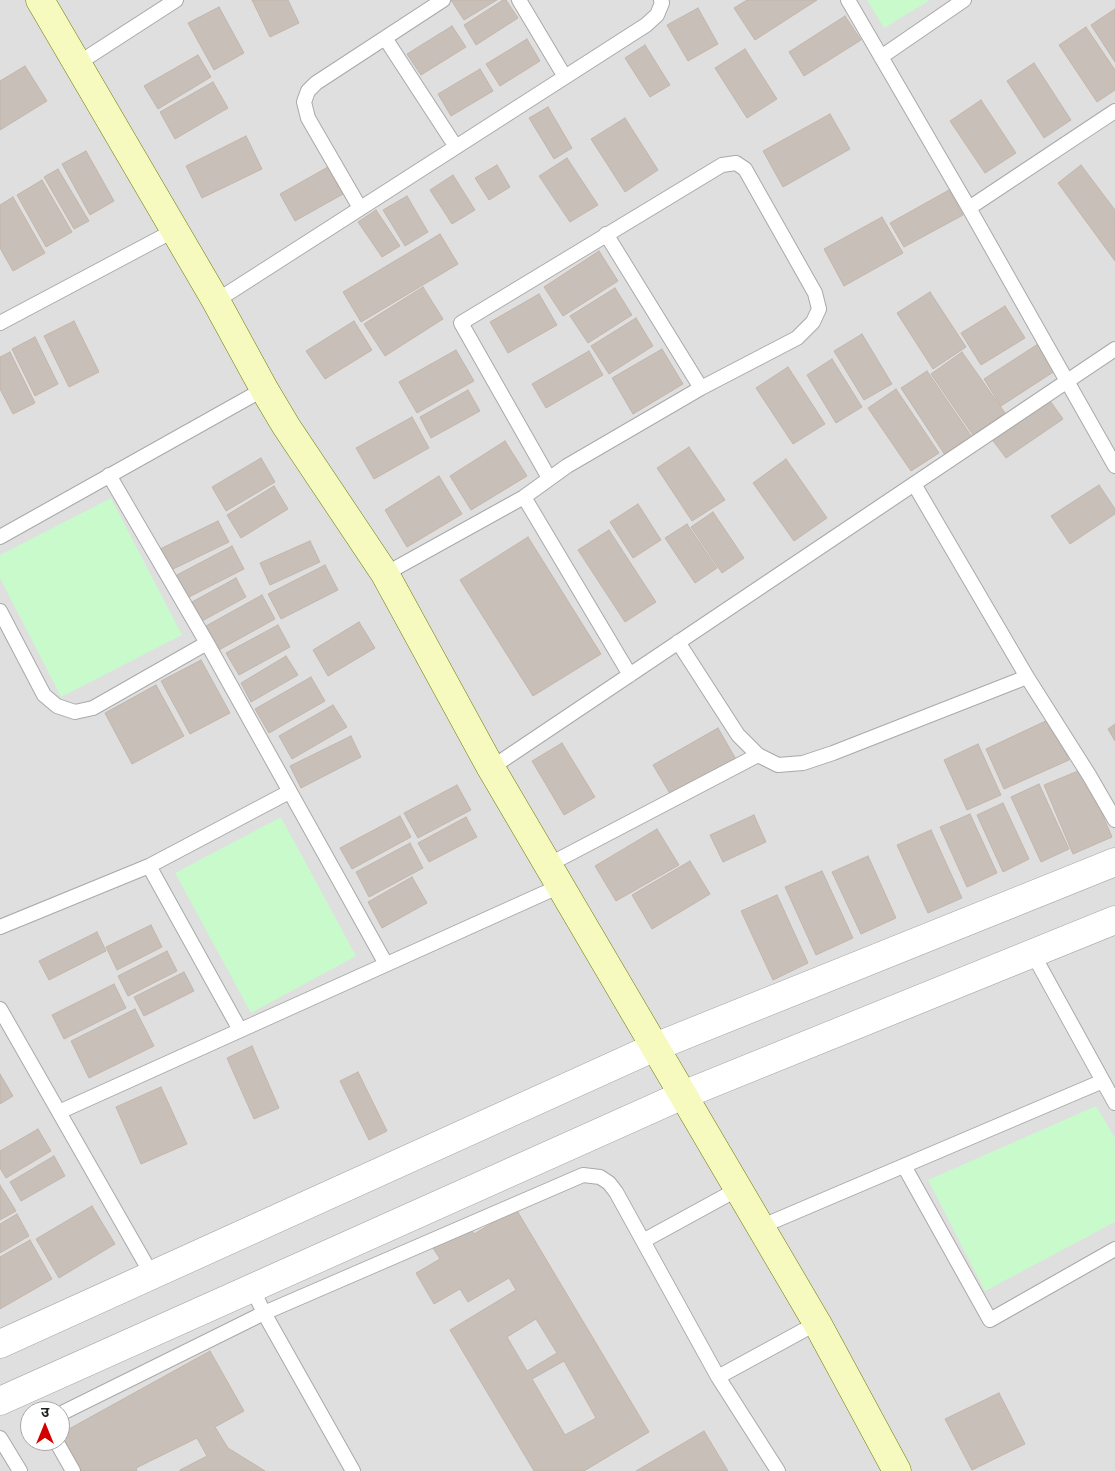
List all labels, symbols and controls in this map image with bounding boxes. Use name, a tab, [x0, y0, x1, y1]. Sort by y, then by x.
north arrow	[20, 1401, 70, 1451]
text: उ	[41, 1404, 49, 1420]

